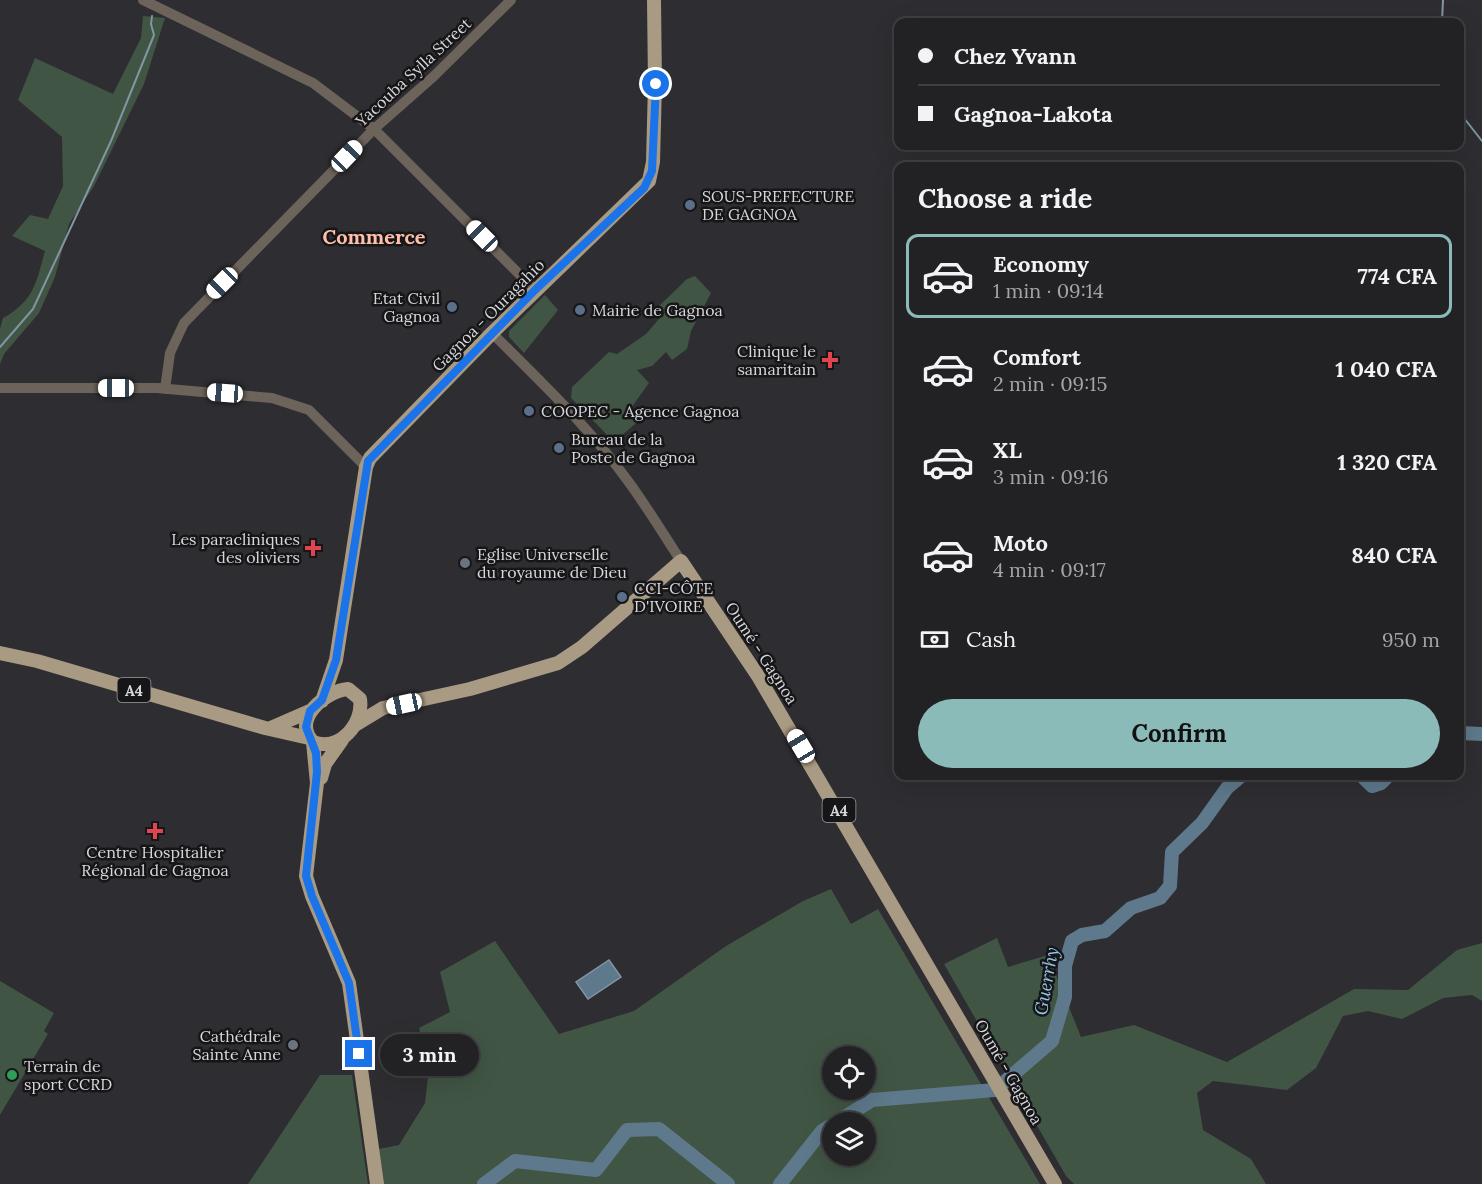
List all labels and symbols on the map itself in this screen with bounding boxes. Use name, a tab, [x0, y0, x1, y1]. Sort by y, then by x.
street label: Yacouba Sylla Street	[350, 13, 475, 131]
route start	[642, 70, 669, 97]
car	[328, 137, 366, 175]
place label: SOUS-PREFECTURE DE GAGNOA	[702, 186, 854, 224]
marker: SOUS-PREFECTURE DE GAGNOA	[683, 198, 697, 212]
car	[463, 217, 501, 255]
district label: Commerce	[322, 224, 426, 249]
street label: Gagnoa - Ouragahio	[428, 255, 548, 375]
car	[203, 264, 241, 302]
place label: Etat Civil Gagnoa	[373, 288, 440, 326]
marker: Etat Civil Gagnoa	[445, 300, 459, 314]
place label: Mairie de Gagnoa	[592, 300, 723, 320]
marker: Mairie de Gagnoa	[573, 303, 587, 317]
place label: Clinique le samaritain	[737, 341, 816, 379]
marker: Clinique le samaritain	[821, 351, 839, 369]
car	[98, 379, 134, 397]
car	[206, 383, 244, 403]
place label: COOPEC - Agence Gagnoa	[541, 401, 740, 421]
marker: COOPEC - Agence Gagnoa	[522, 404, 536, 418]
place label: Bureau de la Poste de Gagnoa	[571, 429, 695, 467]
marker: Bureau de la Poste de Gagnoa	[552, 441, 566, 455]
place label: Les paracliniques des oliviers	[171, 529, 300, 567]
marker: Les paracliniques des oliviers	[304, 539, 322, 557]
place label: Eglise Universelle du royaume de Dieu	[477, 544, 627, 582]
marker: Eglise Universelle du royaume de Dieu	[458, 556, 472, 570]
place label: CCI-CÔTE D'IVOIRE	[634, 578, 713, 616]
marker: CCI-CÔTE D'IVOIRE	[615, 590, 629, 604]
street label: Oumé - Gagnoa	[721, 598, 803, 708]
road number: A4	[118, 678, 150, 702]
car	[385, 691, 423, 717]
car	[784, 726, 818, 766]
road number: A4	[822, 798, 856, 822]
marker: Centre Hospitalier Régional de Gagnoa	[146, 822, 164, 840]
place label: Centre Hospitalier Régional de Gagnoa	[81, 842, 229, 880]
water label: Guerrhy	[1029, 945, 1063, 1017]
street label: Oumé - Gagnoa	[971, 1016, 1047, 1128]
place label: Cathédrale Sainte Anne	[192, 1026, 281, 1064]
callout: 3 min	[380, 1033, 479, 1075]
marker: Cathédrale Sainte Anne	[286, 1038, 300, 1052]
route end	[345, 1040, 372, 1067]
place label: Terrain de sport CCRD	[24, 1056, 112, 1094]
marker: Terrain de sport CCRD	[5, 1068, 19, 1082]

